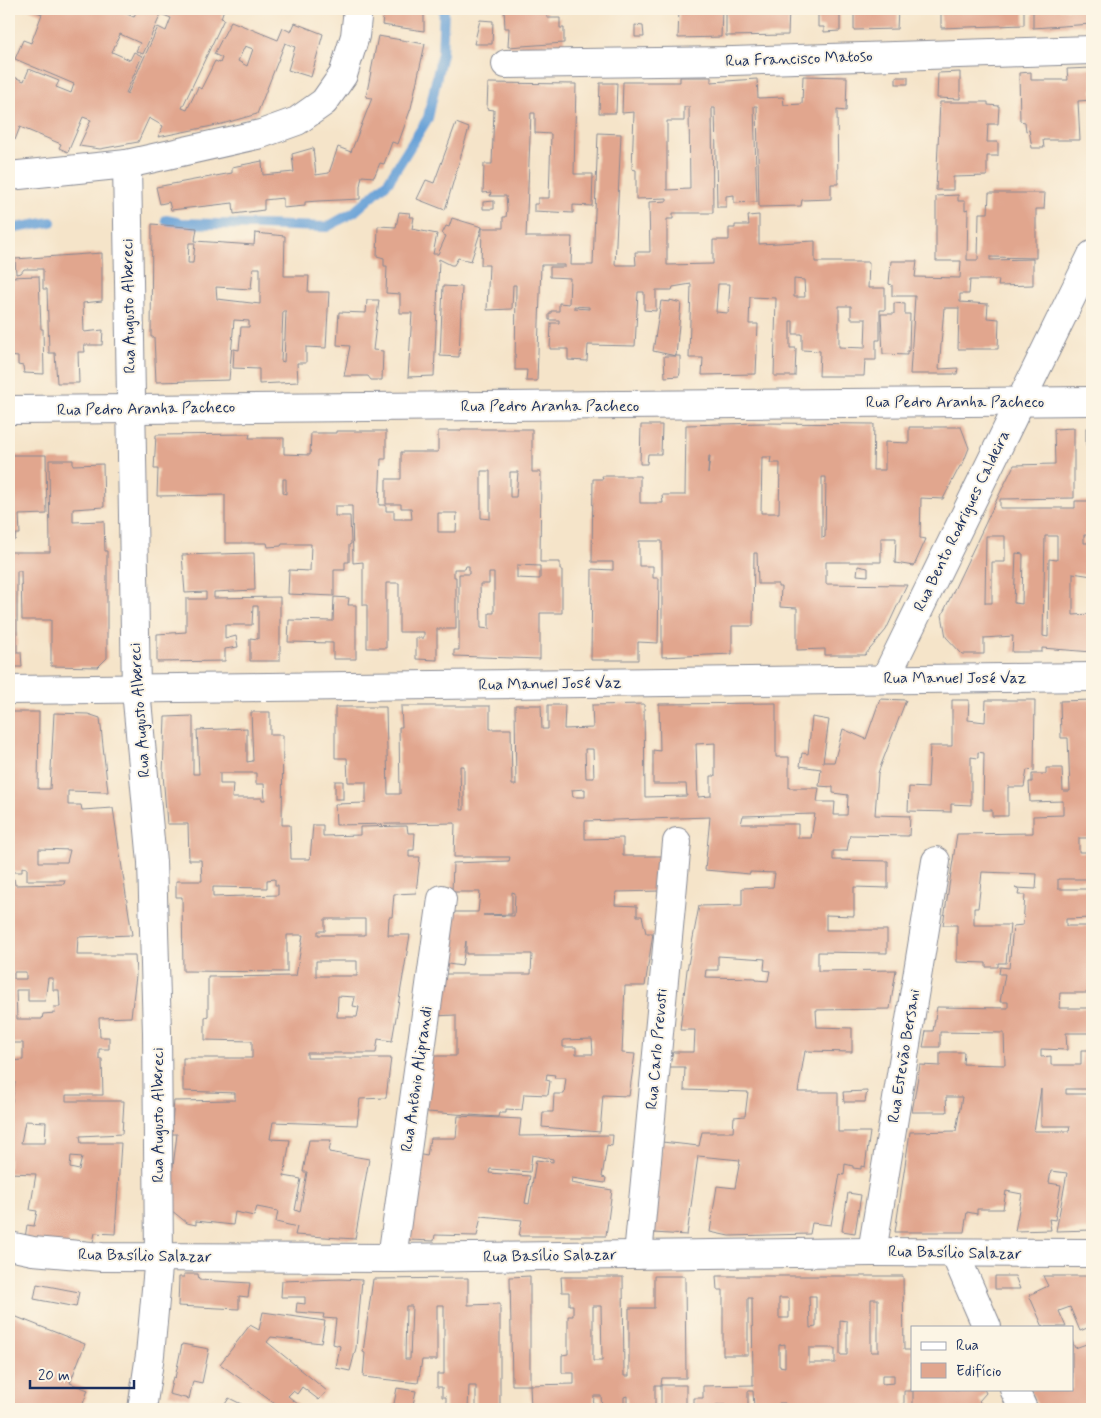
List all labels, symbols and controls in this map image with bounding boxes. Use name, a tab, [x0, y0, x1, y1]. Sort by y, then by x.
street label: Rua Francisco Matoso	[725, 46, 873, 72]
street label: Rua Augusto Albereci	[117, 238, 141, 374]
street label: Rua Pedro Aranha Pacheco	[866, 392, 1044, 413]
street label: Rua Pedro Aranha Pacheco	[461, 396, 639, 417]
street label: Rua Pedro Aranha Pacheco	[57, 397, 235, 421]
street label: Rua Bento Rodrigues Caldeira	[909, 427, 1015, 615]
street label: Rua Augusto Albereci	[125, 642, 155, 778]
street label: Rua Manuel José Vaz	[884, 668, 1027, 689]
street label: Rua Manuel José Vaz	[478, 672, 622, 696]
street label: Rua Carlo Prevosti	[641, 987, 673, 1110]
street label: Rua Estevão Bersani	[883, 987, 925, 1124]
street label: Rua Antônio Aliprandi	[396, 1005, 438, 1153]
street label: Rua Augusto Albereci	[148, 1047, 169, 1183]
street label: Rua Basílio Salazar	[888, 1241, 1022, 1265]
street label: Rua Basílio Salazar	[78, 1244, 212, 1268]
street label: Rua Basílio Salazar	[483, 1244, 617, 1268]
legend	[911, 1326, 1074, 1390]
text: Rua	[956, 1336, 979, 1356]
scale bar	[30, 1358, 134, 1390]
text: Edifício	[956, 1362, 1001, 1382]
text: 20 m	[38, 1366, 70, 1386]

